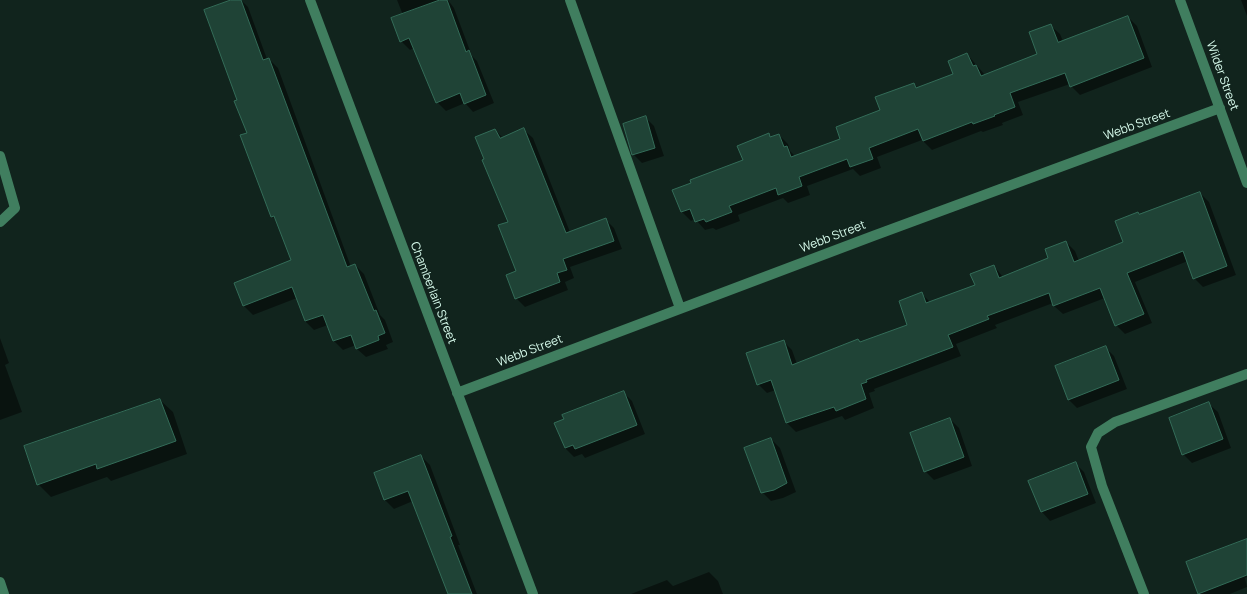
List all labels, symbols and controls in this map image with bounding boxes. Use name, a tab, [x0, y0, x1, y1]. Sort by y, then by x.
street label: Wilder Street	[1203, 39, 1241, 113]
street label: Webb Street	[1102, 106, 1172, 144]
street label: Webb Street	[798, 218, 868, 256]
street label: Chamberlain Street	[407, 240, 459, 346]
street label: Webb Street	[495, 332, 565, 370]

